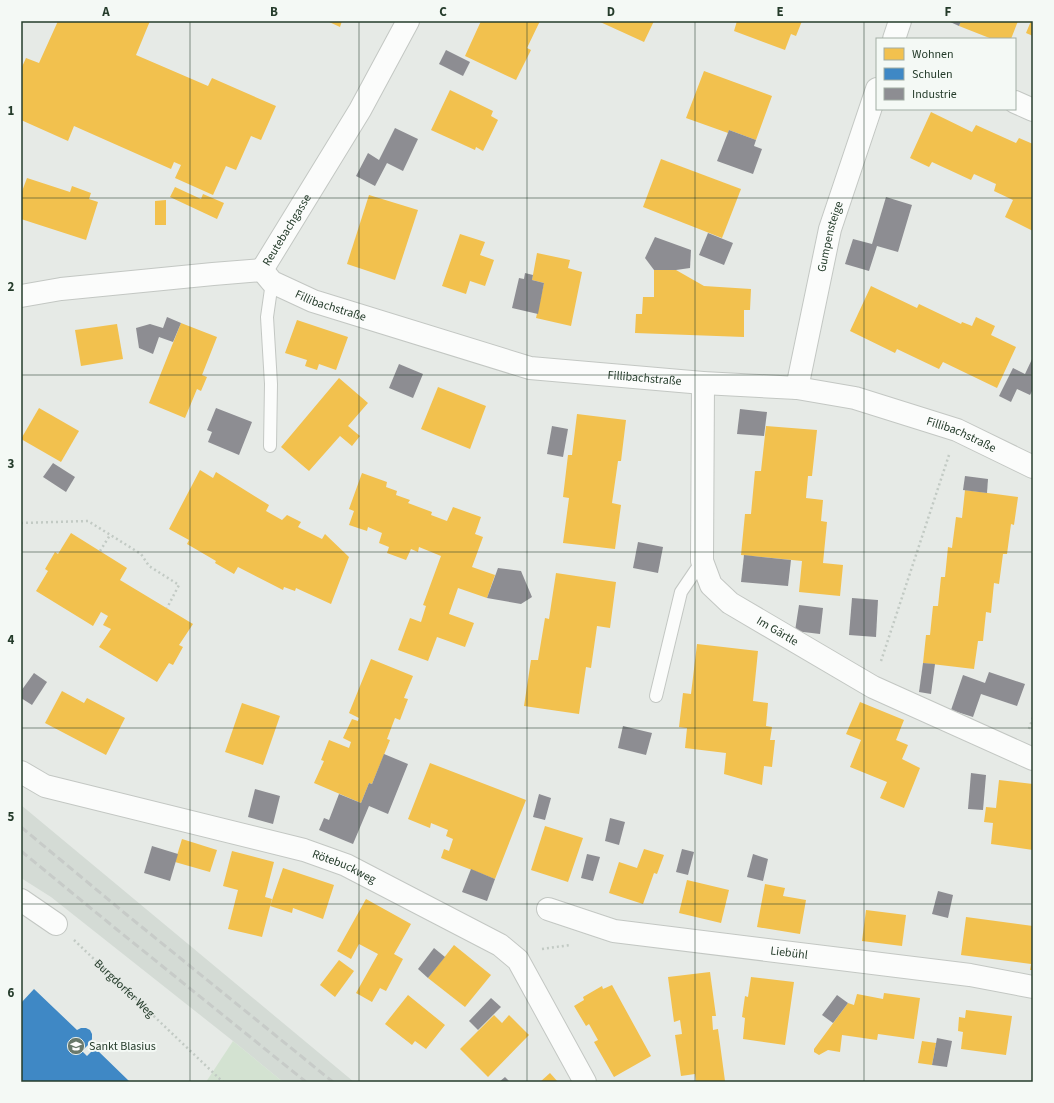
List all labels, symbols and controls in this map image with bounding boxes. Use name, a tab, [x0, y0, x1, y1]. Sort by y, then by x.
text: A	[101, 3, 110, 21]
text: B	[270, 3, 278, 21]
text: C	[439, 3, 447, 21]
text: D	[607, 3, 615, 21]
text: E	[776, 3, 784, 21]
text: F	[945, 3, 952, 21]
legend	[876, 38, 1016, 110]
text: Wohnen	[912, 46, 954, 63]
text: Schulen	[912, 66, 953, 83]
text: Industrie	[912, 86, 957, 103]
text: 1	[8, 102, 15, 120]
street label: Reutebachgasse	[258, 191, 315, 269]
street label: Gumpensteige	[813, 199, 847, 273]
text: 2	[8, 278, 15, 296]
street label: Fillibachstraße	[292, 285, 368, 325]
street label: Fillibachstraße	[607, 366, 682, 390]
street label: Fillibachstraße	[924, 412, 999, 456]
text: 3	[8, 455, 15, 473]
street label: Im Gärtle	[753, 612, 802, 650]
text: 4	[8, 631, 15, 649]
text: 5	[8, 808, 15, 826]
street label: Rötebuckweg	[310, 845, 379, 888]
street label: Liebühl	[769, 942, 809, 963]
street label: Burgdorfer Weg	[91, 955, 159, 1021]
text: 6	[8, 984, 15, 1002]
school or university icon: Sankt Blasius	[66, 1036, 86, 1056]
place label: Sankt Blasius	[89, 1038, 156, 1055]

